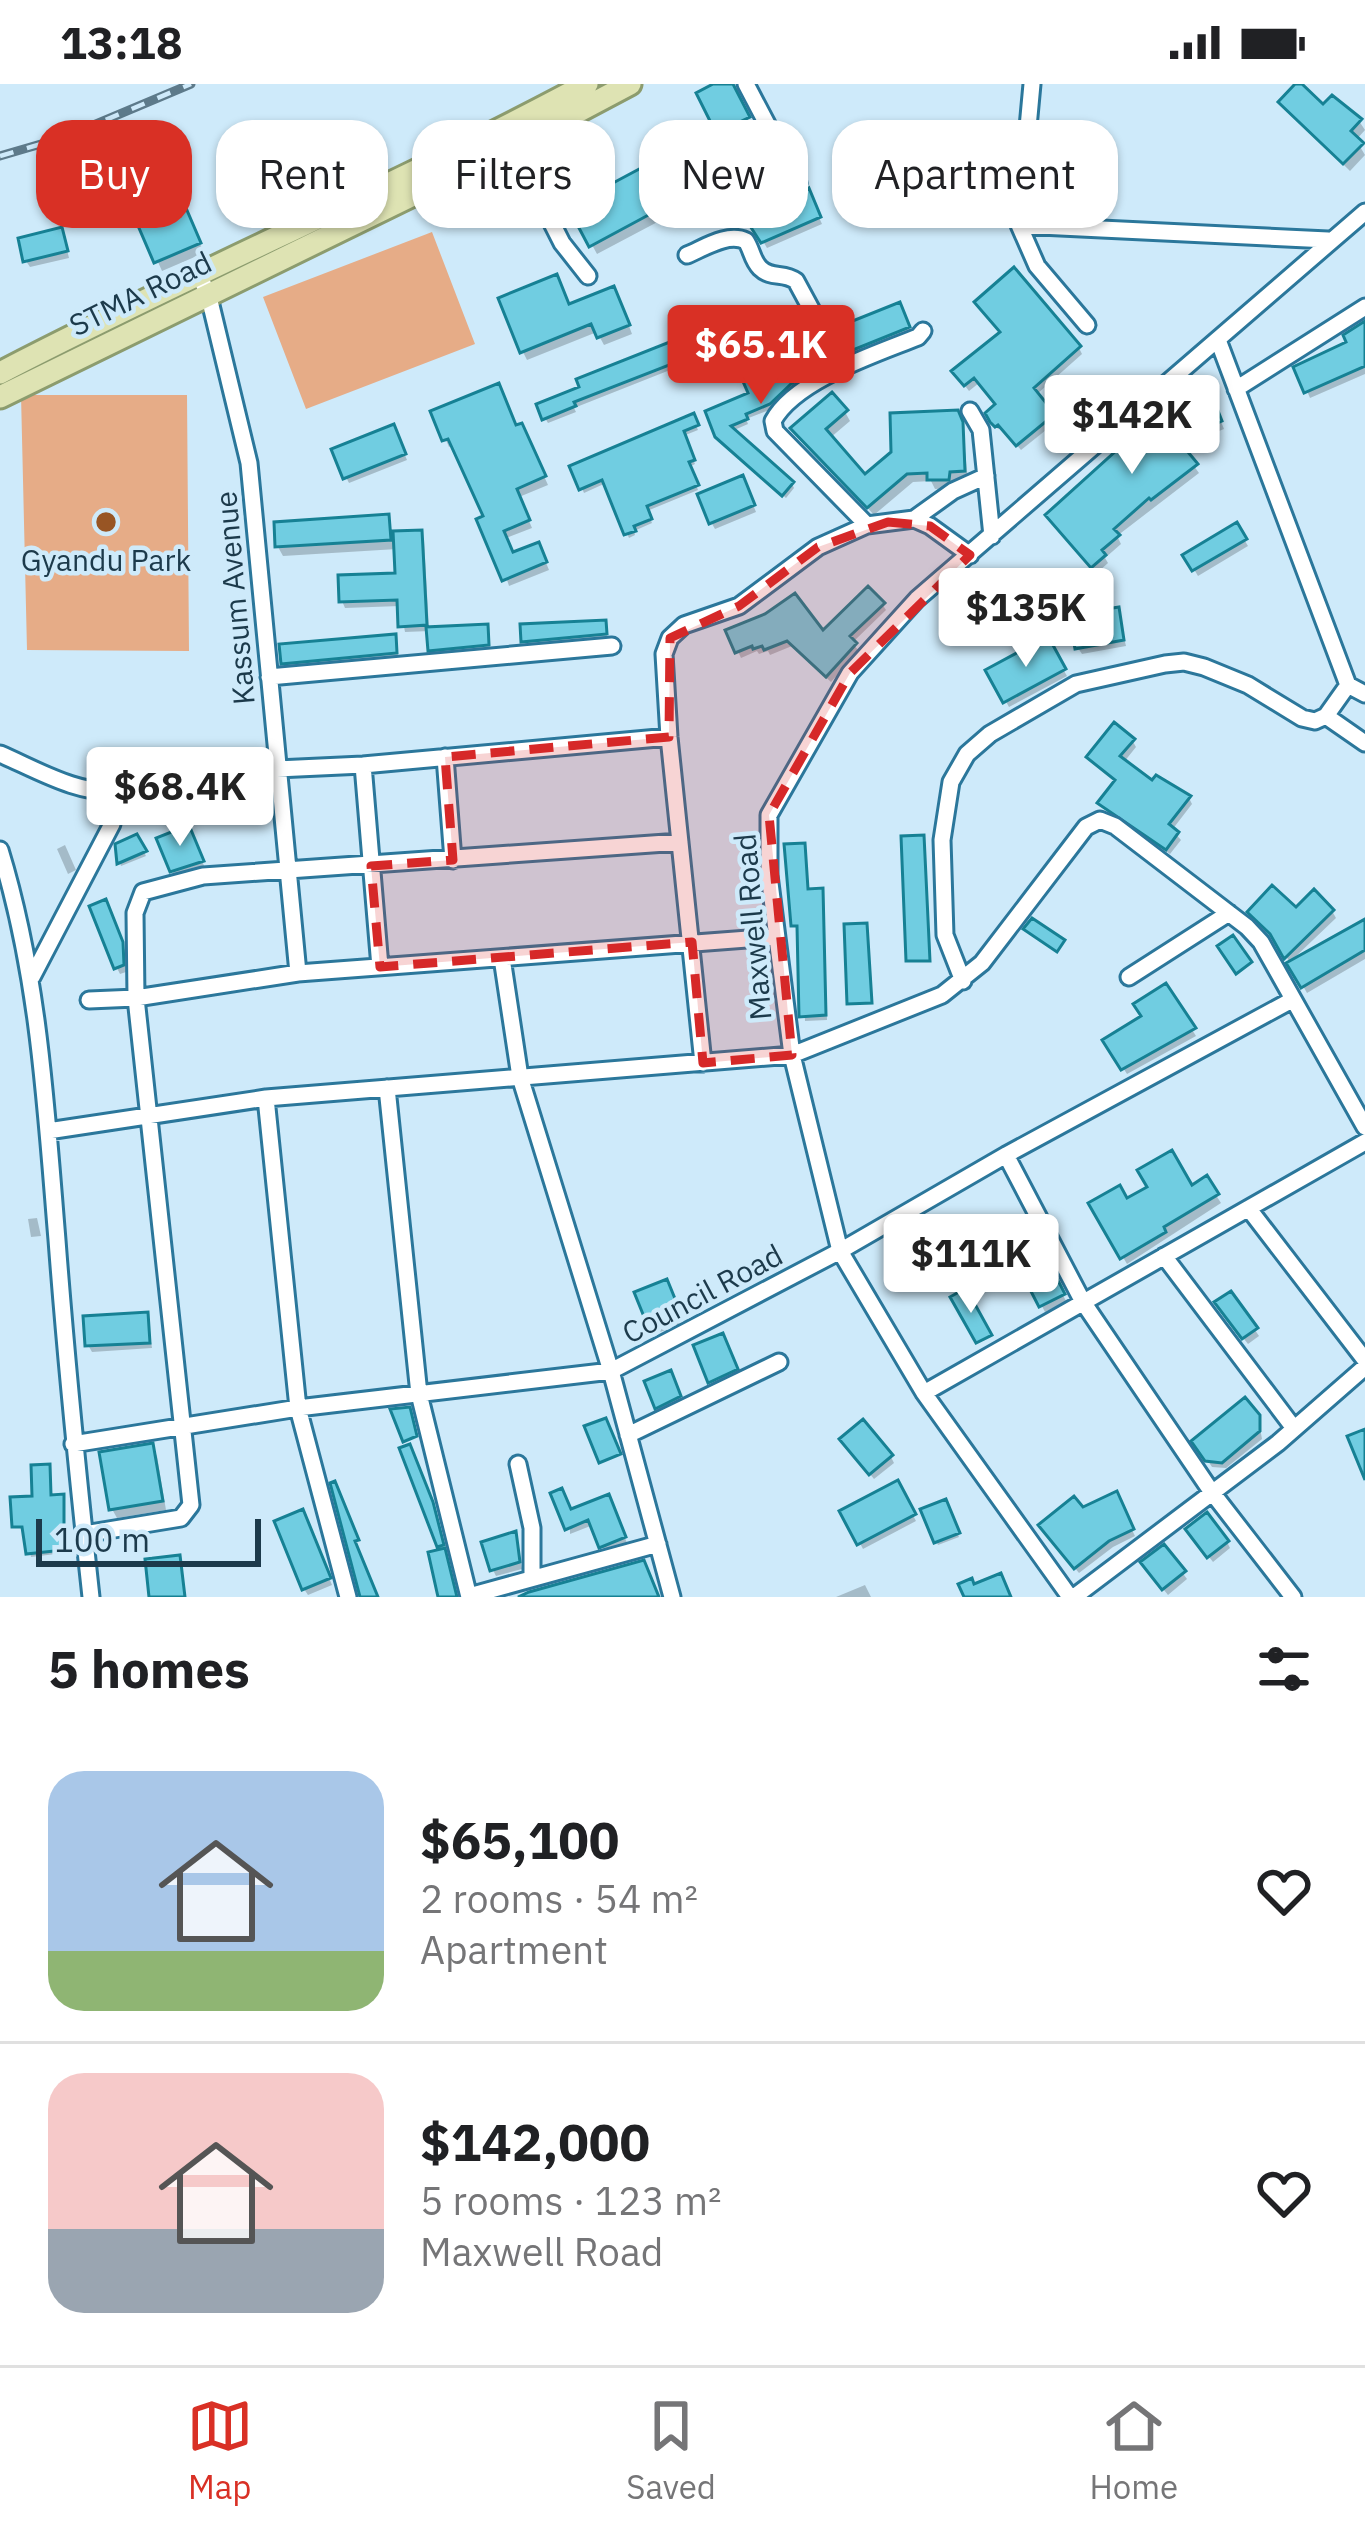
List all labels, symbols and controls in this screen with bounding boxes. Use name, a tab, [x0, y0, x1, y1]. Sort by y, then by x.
text: 13:18	[60, 13, 183, 71]
chip: Buy	[36, 120, 192, 228]
chip: Rent	[216, 120, 388, 228]
chip: Filters	[412, 120, 615, 228]
chip: New	[639, 120, 808, 228]
chip: Apartment	[832, 120, 1118, 228]
street label: STMA Road	[62, 242, 218, 344]
pin: $65.1K	[663, 305, 859, 407]
text: $65.1K	[695, 318, 827, 369]
pin: $142K	[1048, 375, 1216, 477]
text: $142K	[1072, 388, 1192, 439]
street label: Kassum Avenue	[205, 490, 263, 706]
marker: Gyandu Park	[93, 509, 119, 535]
place label: Gyandu Park	[21, 540, 192, 579]
pin: $135K	[942, 568, 1110, 670]
text: $135K	[966, 581, 1086, 632]
pin: $68.4K	[82, 747, 278, 849]
text: $68.4K	[114, 760, 246, 811]
street label: Maxwell Road	[724, 832, 780, 1022]
pin: $111K	[887, 1214, 1055, 1316]
text: $111K	[911, 1227, 1031, 1278]
street label: Council Road	[615, 1234, 789, 1352]
scale bar	[36, 1513, 261, 1566]
text: 100 m	[54, 1518, 150, 1561]
text: 5 homes	[48, 1636, 250, 1702]
icon: filters	[1251, 1636, 1317, 1702]
text: $65,100	[420, 1807, 619, 1873]
icon: home	[144, 1819, 288, 1963]
icon: heart	[1251, 1858, 1317, 1924]
text: 2 rooms · 54 m²	[420, 1873, 698, 1924]
text: Apartment	[420, 1924, 608, 1975]
text: $142,000	[420, 2109, 650, 2175]
icon: home	[144, 2121, 288, 2265]
icon: heart	[1251, 2160, 1317, 2226]
text: 5 rooms · 123 m²	[420, 2175, 722, 2226]
text: Maxwell Road	[420, 2226, 663, 2277]
tab: Map	[187, 2393, 253, 2508]
tab: Saved	[626, 2393, 716, 2508]
tab: Home	[1089, 2393, 1178, 2508]

